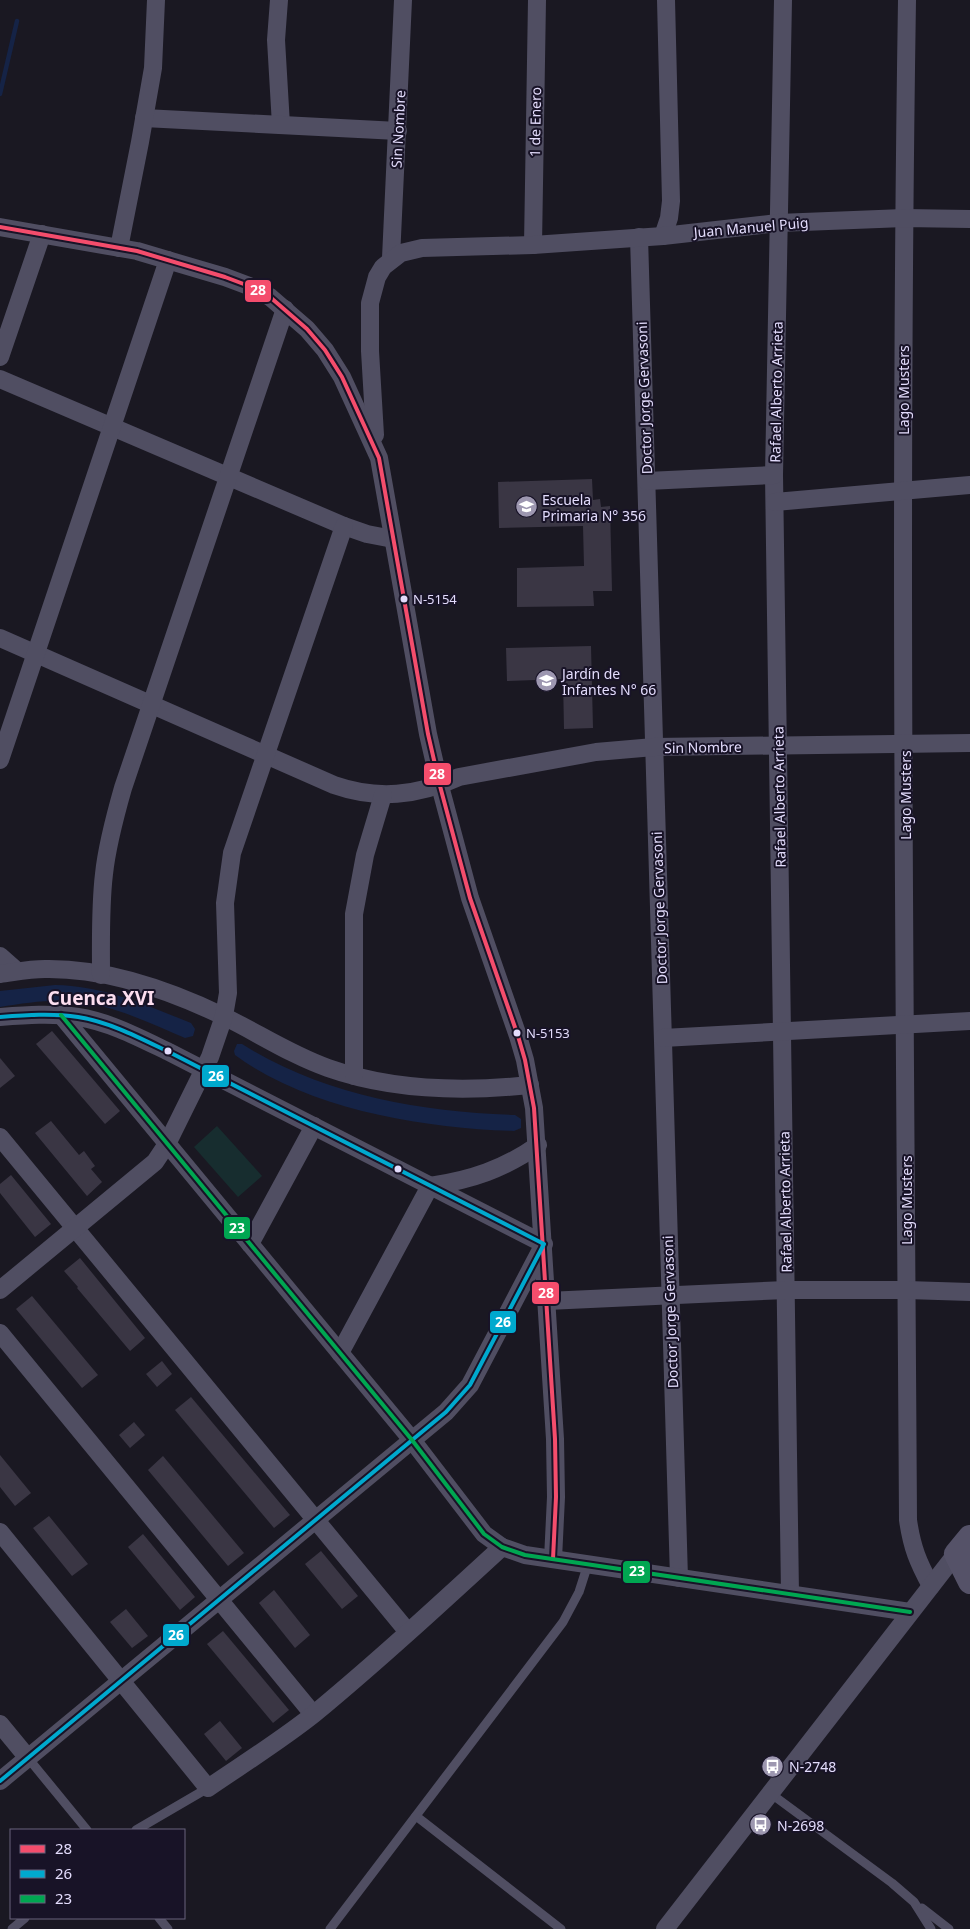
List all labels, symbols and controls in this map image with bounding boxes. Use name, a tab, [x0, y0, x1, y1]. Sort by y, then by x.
street label: 1 de Enero	[525, 87, 545, 157]
street label: Sin Nombre	[386, 90, 410, 168]
street label: Juan Manuel Puig	[691, 213, 809, 242]
line badge: 28	[244, 279, 272, 303]
text: 28	[250, 280, 266, 299]
street label: Doctor Jorge Gervasoni	[632, 321, 656, 475]
street label: Rafael Alberto Arrieta	[765, 321, 787, 463]
street label: Lago Musters	[894, 345, 913, 435]
place label: Escuela Primaria N° 356	[542, 490, 646, 525]
school or university icon: Escuela Primaria N° 356	[514, 495, 538, 519]
place label: N-5154	[413, 590, 457, 608]
marker: N-5154	[399, 594, 409, 604]
place label: Jardín de Infantes N° 66	[560, 664, 656, 699]
school or university icon: Jardín de Infantes N° 66	[534, 669, 558, 693]
street label: Rafael Alberto Arrieta	[768, 726, 790, 868]
street label: Sin Nombre	[664, 737, 742, 757]
street label: Lago Musters	[896, 750, 915, 840]
line badge: 28	[423, 762, 452, 786]
text: 28	[429, 764, 445, 783]
street label: Doctor Jorge Gervasoni	[647, 831, 671, 985]
district label: Cuenca XVI	[48, 985, 154, 1011]
place label: N-5153	[526, 1024, 570, 1042]
marker: N-5153	[512, 1028, 522, 1038]
unlabelled marker	[163, 1046, 173, 1056]
line badge: 26	[201, 1064, 230, 1088]
text: 26	[208, 1066, 224, 1085]
street label: Rafael Alberto Arrieta	[774, 1131, 796, 1273]
street label: Lago Musters	[897, 1155, 916, 1245]
unlabelled marker	[393, 1164, 403, 1174]
line badge: 23	[223, 1216, 251, 1240]
text: 23	[229, 1218, 245, 1237]
street label: Doctor Jorge Gervasoni	[658, 1235, 682, 1389]
line badge: 28	[531, 1281, 560, 1305]
text: 28	[538, 1283, 554, 1302]
line badge: 26	[489, 1310, 517, 1334]
text: 26	[495, 1312, 511, 1331]
line badge: 23	[622, 1560, 651, 1584]
text: 23	[629, 1561, 645, 1580]
line badge: 26	[162, 1623, 190, 1647]
text: 26	[168, 1625, 184, 1644]
bus stop icon: N-2748	[761, 1754, 785, 1778]
place label: N-2748	[789, 1757, 836, 1776]
bus stop icon: N-2698	[749, 1813, 773, 1837]
place label: N-2698	[777, 1816, 824, 1835]
legend	[10, 1829, 185, 1919]
text: 28	[55, 1838, 72, 1858]
text: 26	[55, 1863, 72, 1883]
text: 23	[55, 1888, 72, 1908]

